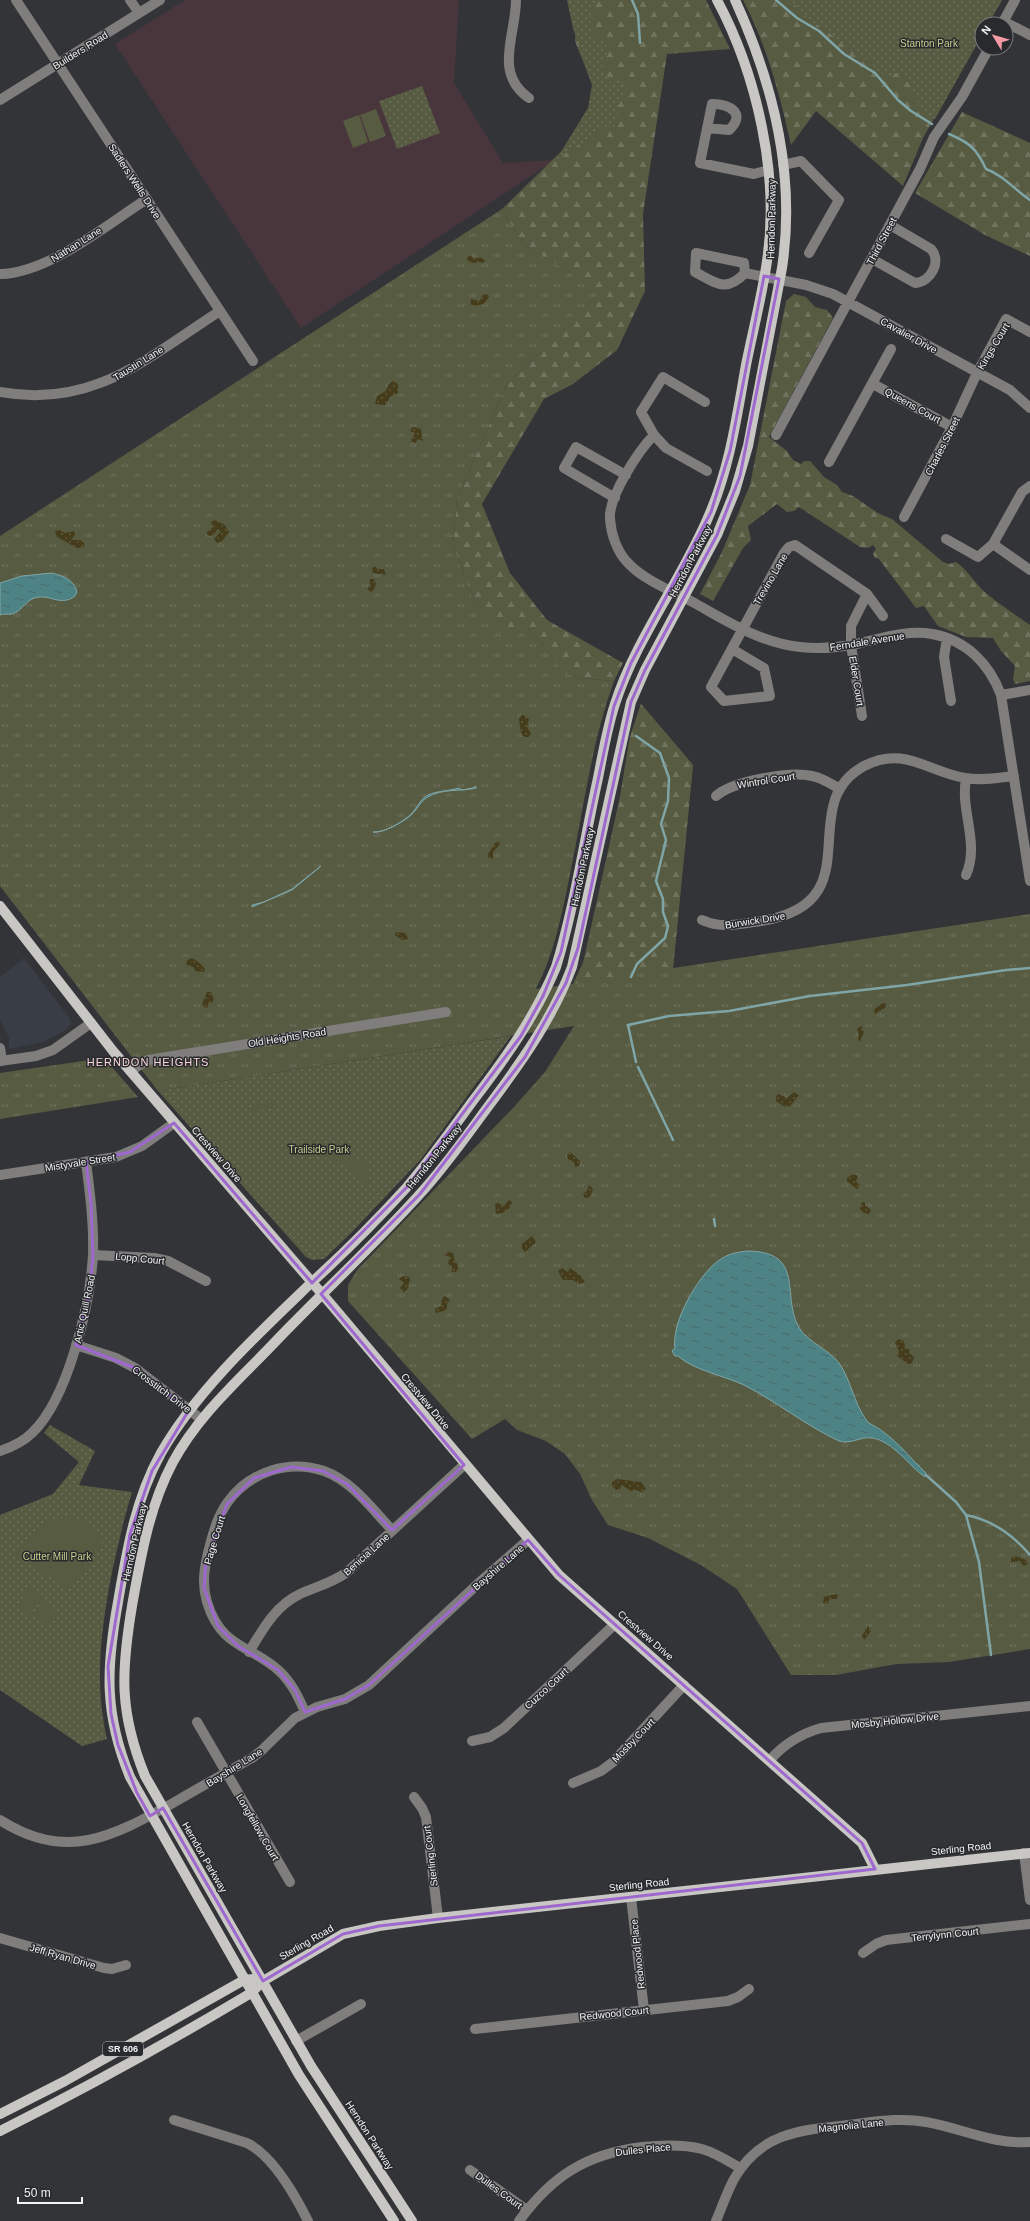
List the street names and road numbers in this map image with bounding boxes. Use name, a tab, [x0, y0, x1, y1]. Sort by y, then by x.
street label: Builders Road	[51, 29, 110, 72]
street label: Sadlers Wells Drive	[106, 142, 163, 221]
street label: Herndon Parkway	[765, 179, 778, 259]
street label: Third Street	[864, 215, 899, 267]
street label: Nathan Lane	[49, 224, 104, 264]
street label: Cavalier Drive	[879, 315, 939, 356]
street label: Kings Court	[975, 321, 1012, 371]
street label: Taustin Lane	[111, 344, 166, 383]
street label: Queens Court	[883, 386, 943, 425]
street label: Charles Street	[923, 415, 962, 477]
street label: Herndon Parkway	[667, 524, 714, 599]
street label: Trevino Lane	[751, 551, 790, 607]
street label: Ferndale Avenue	[829, 630, 906, 653]
street label: Elder Court	[847, 655, 866, 707]
street label: Wintrol Court	[736, 770, 796, 790]
street label: Herndon Parkway	[569, 827, 596, 907]
street label: Burwick Drive	[724, 910, 787, 931]
street label: Old Heights Road	[247, 1026, 327, 1049]
street label: Herndon Parkway	[405, 1122, 464, 1191]
street label: Crestview Drive	[190, 1124, 244, 1185]
street label: Mistyvale Street	[44, 1151, 116, 1173]
street label: Lopp Court	[115, 1250, 165, 1267]
street label: Artic Quill Road	[72, 1274, 97, 1344]
street label: Crosstitch Drive	[130, 1364, 194, 1415]
street label: Crestview Drive	[399, 1371, 453, 1432]
street label: Herndon Parkway	[120, 1502, 149, 1582]
street label: Page Court	[202, 1514, 227, 1566]
street label: Benicia Lane	[341, 1531, 392, 1578]
street label: Bayshire Lane	[471, 1542, 526, 1593]
street label: Crestview Drive	[616, 1608, 676, 1663]
street label: Cuzco Court	[522, 1665, 571, 1711]
street label: Mosby Hollow Drive	[851, 1710, 940, 1731]
street label: Mosby Court	[610, 1716, 657, 1765]
street label: Bayshire Lane	[204, 1746, 265, 1789]
street label: Longfellow Court	[234, 1792, 281, 1863]
street label: Herndon Parkway	[180, 1820, 229, 1894]
street label: Sterling Court	[421, 1825, 440, 1887]
street label: Sterling Road	[930, 1840, 992, 1857]
street label: Sterling Road	[608, 1876, 670, 1893]
street label: Redwood Place	[628, 1918, 647, 1989]
street label: Sterling Road	[277, 1923, 335, 1962]
street label: Terrylynn Court	[911, 1925, 980, 1944]
street label: Jeff Ryan Drive	[29, 1942, 98, 1971]
street label: Redwood Court	[579, 2004, 649, 2023]
road number: SR 606	[103, 2042, 143, 2056]
street label: Herndon Parkway	[343, 2099, 396, 2172]
street label: Magnolia Lane	[818, 2117, 885, 2134]
street label: Dulles Place	[615, 2141, 672, 2158]
street label: Dulles Court	[473, 2170, 524, 2211]

